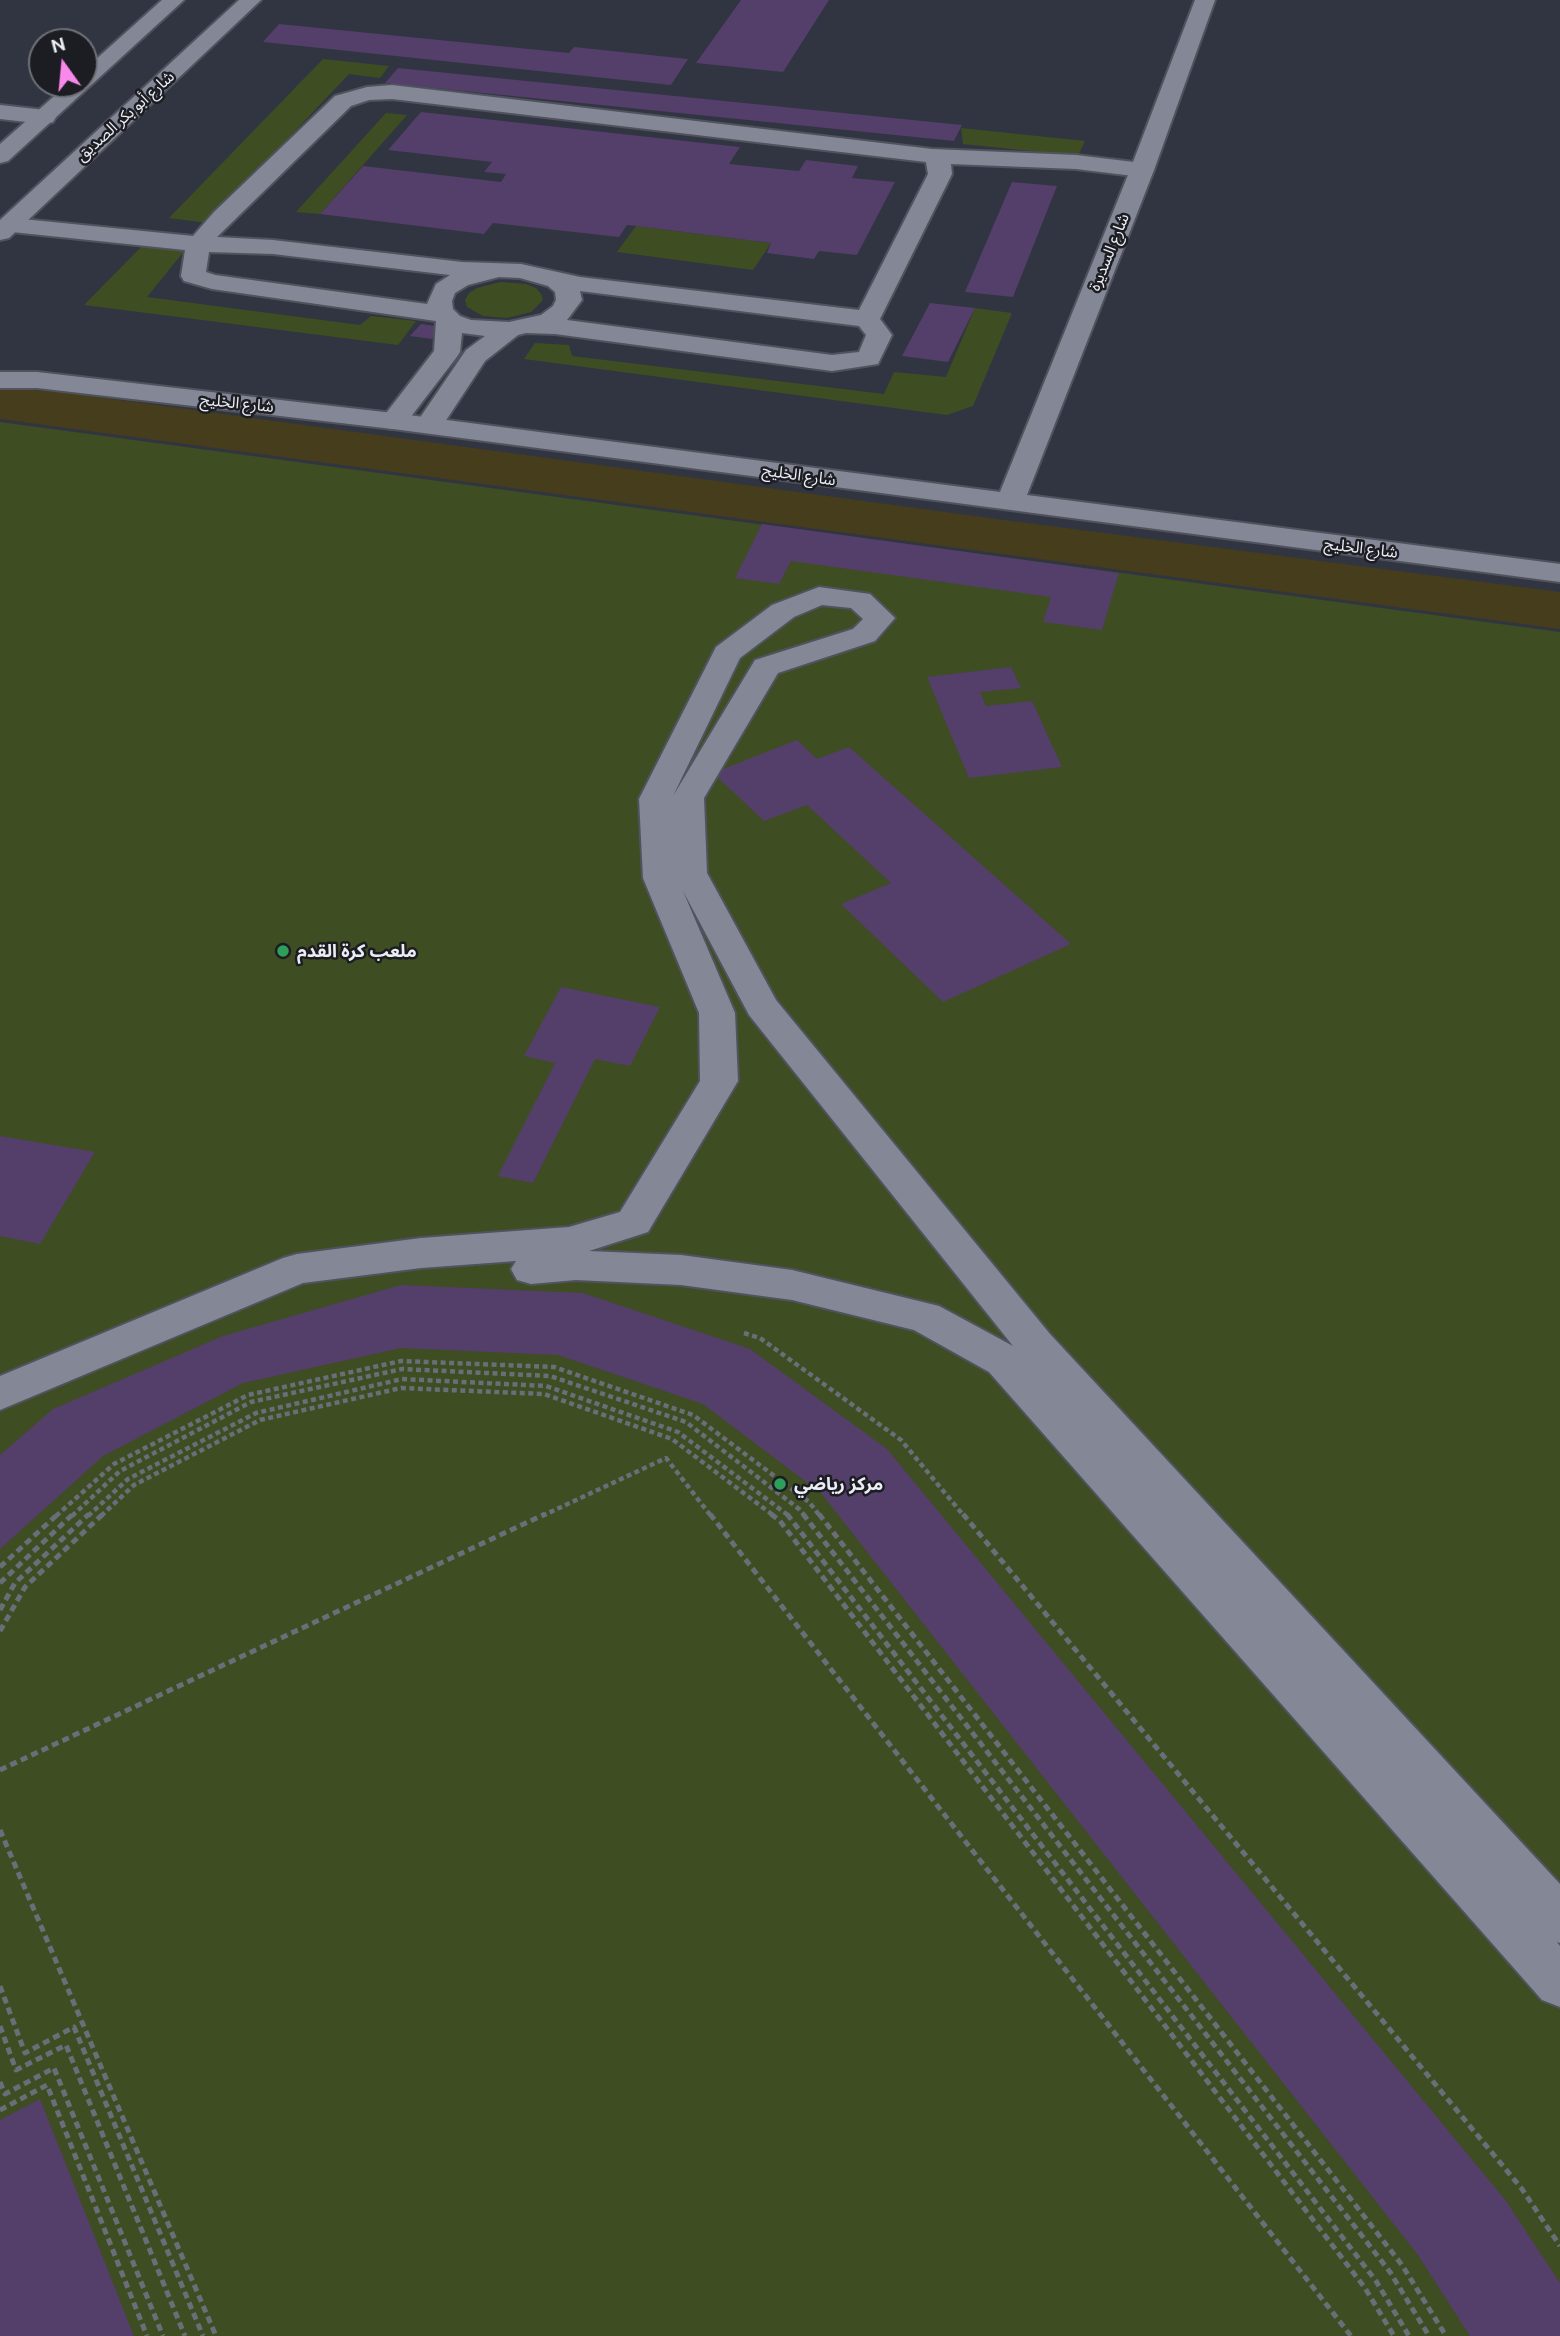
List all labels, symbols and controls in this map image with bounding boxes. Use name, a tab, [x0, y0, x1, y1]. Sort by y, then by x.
north arrow	[28, 28, 98, 98]
text: N	[48, 32, 68, 57]
street label: شارع أبو بكر الصديق	[72, 67, 178, 165]
street label: شارع السديرة	[1085, 210, 1133, 294]
street label: شارع الخليج	[199, 390, 275, 416]
street label: شارع الخليج	[761, 460, 837, 490]
street label: شارع الخليج	[1323, 534, 1399, 562]
place label: ملعب كرة القدم	[297, 940, 417, 962]
marker: ملعب كرة القدم	[275, 943, 291, 959]
place label: مركز رياضي	[794, 1473, 883, 1495]
marker: مركز رياضي	[772, 1476, 788, 1492]

